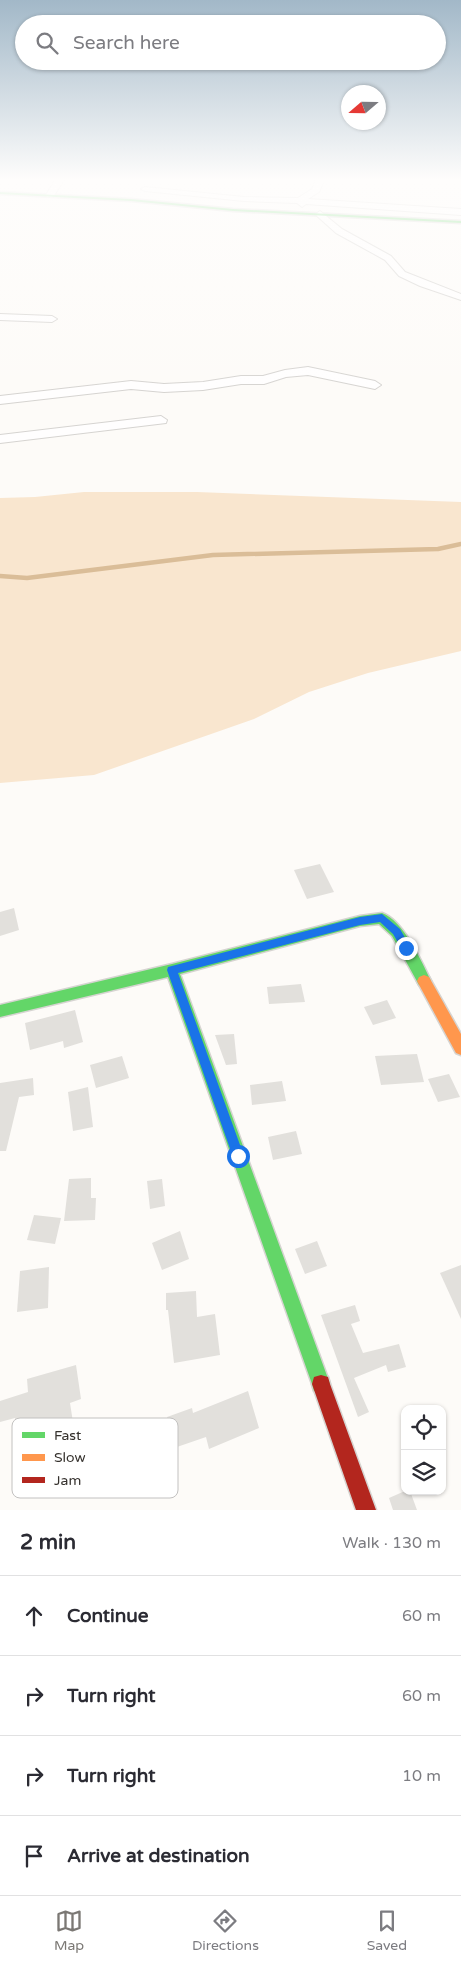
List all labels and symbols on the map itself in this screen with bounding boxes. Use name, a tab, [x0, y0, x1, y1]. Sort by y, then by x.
north arrow	[341, 85, 386, 130]
route end	[395, 937, 418, 960]
route start	[227, 1145, 250, 1168]
legend	[12, 1418, 178, 1498]
text: Fast	[54, 1427, 82, 1444]
text: Slow	[54, 1449, 86, 1466]
text: Jam	[54, 1472, 81, 1489]

